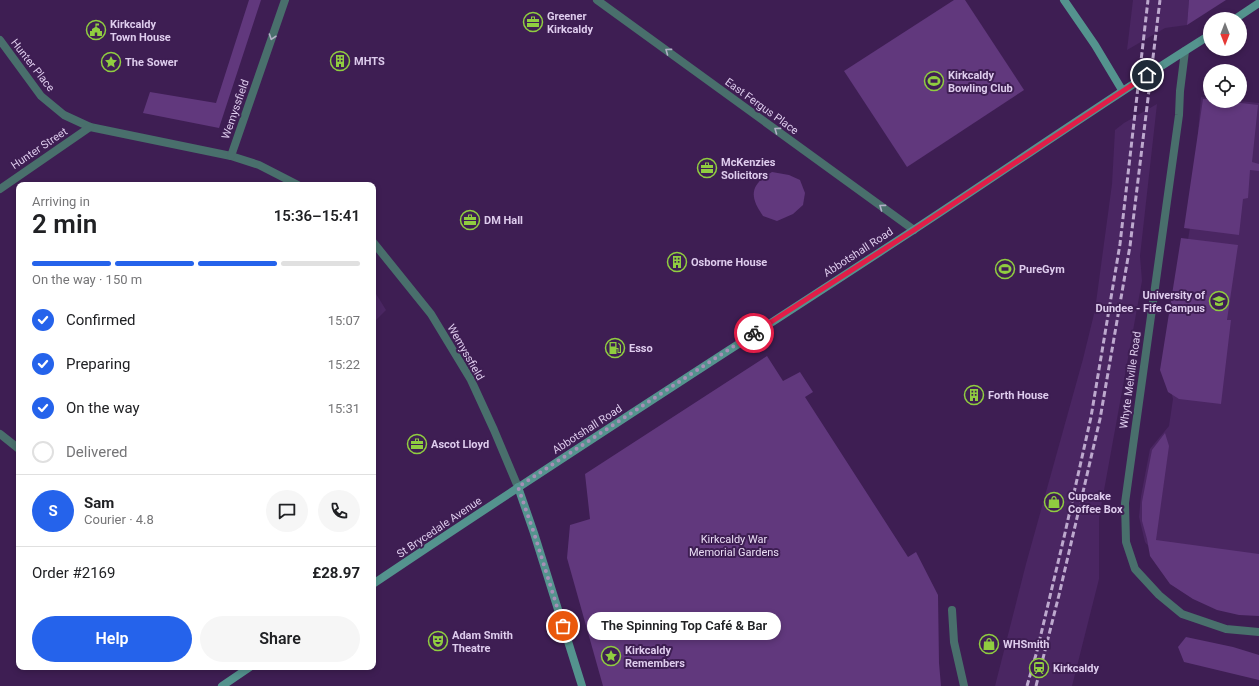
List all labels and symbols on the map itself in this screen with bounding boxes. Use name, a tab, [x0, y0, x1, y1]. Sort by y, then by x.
place label: Greener Kirkcaldy	[547, 10, 593, 36]
office icon: Greener Kirkcaldy	[522, 11, 544, 33]
north arrow	[1203, 12, 1247, 56]
place label: Kirkcaldy Town House	[110, 18, 171, 44]
public building icon: Kirkcaldy Town House	[85, 19, 107, 41]
one-way arrow	[268, 33, 277, 40]
street label: Hunter Place	[8, 36, 57, 94]
one-way arrow	[666, 49, 673, 56]
building icon: MHTS	[329, 50, 351, 72]
place icon: The Sower	[100, 51, 122, 73]
place label: MHTS	[354, 55, 385, 68]
place label: The Sower	[125, 56, 178, 69]
pin	[1130, 58, 1164, 92]
place label: Kirkcaldy Bowling Club	[948, 69, 1013, 95]
sports icon: Kirkcaldy Bowling Club	[923, 70, 945, 92]
street label: East Fergus Place	[722, 75, 801, 137]
street label: Wemyssfield	[219, 78, 252, 141]
street label: Hunter Street	[9, 125, 70, 172]
one-way arrow	[774, 127, 781, 135]
place label: McKenzies Solicitors	[721, 156, 776, 182]
office icon: McKenzies Solicitors	[696, 157, 718, 179]
one-way arrow	[879, 204, 886, 212]
office icon: DM Hall	[459, 209, 481, 231]
place label: DM Hall	[484, 214, 523, 227]
street label: Abbotshall Road	[821, 225, 896, 280]
building icon: Osborne House	[666, 251, 688, 273]
place label: Osborne House	[691, 256, 767, 269]
sports icon: PureGym	[994, 258, 1016, 280]
place label: PureGym	[1019, 263, 1065, 276]
place label: University of Dundee - Fife Campus	[1096, 289, 1205, 315]
school or university icon: University of Dundee - Fife Campus	[1208, 290, 1230, 312]
courier	[734, 313, 774, 353]
street label: Wemyssfield	[444, 322, 487, 383]
street label: Whyte Melville Road	[1117, 330, 1144, 430]
fuel station icon: Esso	[604, 337, 626, 359]
place label: Esso	[629, 342, 653, 355]
building icon: Forth House	[963, 384, 985, 406]
place label: Forth House	[988, 389, 1049, 402]
street label: Abbotshall Road	[550, 402, 625, 457]
office icon: Ascot Lloyd	[406, 433, 428, 455]
place label: Ascot Lloyd	[431, 438, 489, 451]
place label: Cupcake Coffee Box	[1068, 490, 1123, 516]
shop icon: Cupcake Coffee Box	[1043, 491, 1065, 513]
street label: St Brycedale Avenue	[394, 494, 484, 561]
park label: Kirkcaldy War Memorial Gardens	[689, 533, 779, 559]
pin	[546, 609, 580, 643]
callout: The Spinning Top Café & Bar	[587, 612, 781, 640]
place label: Adam Smith Theatre	[452, 629, 513, 655]
theatre icon: Adam Smith Theatre	[427, 630, 449, 652]
shop icon: WHSmith	[978, 633, 1000, 655]
place label: WHSmith	[1003, 638, 1050, 651]
place label: Kirkcaldy Remembers	[625, 644, 685, 670]
place icon: Kirkcaldy Remembers	[600, 645, 622, 667]
station icon: Kirkcaldy	[1028, 657, 1050, 679]
place label: Kirkcaldy	[1053, 662, 1099, 675]

